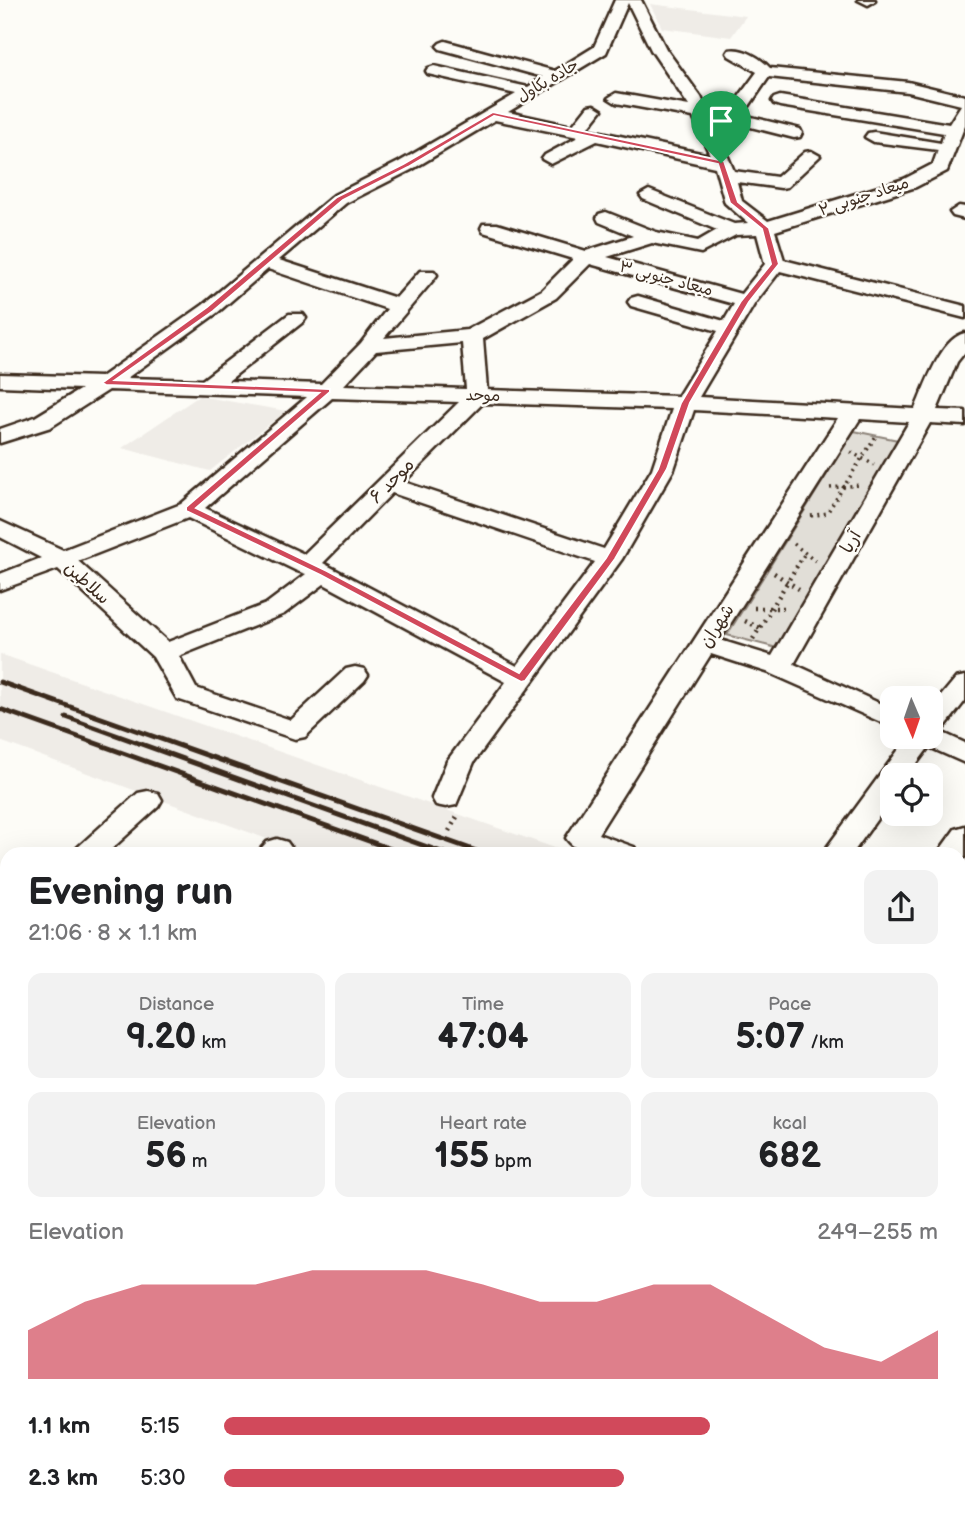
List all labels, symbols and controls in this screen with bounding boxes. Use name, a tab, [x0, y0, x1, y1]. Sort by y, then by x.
street label: جاده بکاول	[514, 55, 582, 107]
pin	[691, 91, 751, 163]
icon: arrive	[702, 102, 740, 140]
street label: میعاد جنوبی ۲	[816, 173, 912, 221]
street label: میعاد جنوبی ۳	[617, 257, 715, 301]
street label: موحد	[465, 386, 501, 406]
street label: موحد ۶	[365, 454, 419, 508]
street label: آریا	[836, 526, 867, 557]
street label: سلاطین	[60, 557, 114, 609]
street label: شهران	[695, 600, 739, 652]
north arrow	[880, 686, 943, 749]
map controls	[880, 686, 943, 826]
button: locate	[880, 763, 943, 826]
text: Evening run	[28, 870, 233, 915]
button: share	[864, 870, 938, 944]
text: 21:06 · 8 × 1.1 km	[28, 919, 197, 947]
text: Distance	[138, 993, 214, 1016]
text: Time	[462, 993, 504, 1016]
text: Pace	[768, 993, 811, 1016]
text: 9.20	[126, 1016, 196, 1059]
text: 47:04	[438, 1016, 528, 1059]
text: 5:07	[735, 1016, 805, 1059]
text: km	[196, 1031, 227, 1054]
text: /km	[805, 1031, 844, 1054]
text: Elevation	[137, 1112, 216, 1135]
text: Heart rate	[439, 1112, 527, 1135]
text: kcal	[773, 1112, 807, 1135]
text: 56	[145, 1135, 187, 1178]
text: 155	[434, 1135, 489, 1178]
text: 682	[758, 1135, 821, 1178]
text: m	[187, 1150, 207, 1173]
text: bpm	[489, 1150, 532, 1173]
text: Elevation	[28, 1218, 124, 1246]
text: 249–255 m	[817, 1218, 938, 1246]
text: 1.1 km	[28, 1412, 90, 1440]
text: 5:15	[140, 1412, 180, 1440]
text: 2.3 km	[28, 1464, 98, 1492]
text: 5:30	[140, 1464, 186, 1492]

